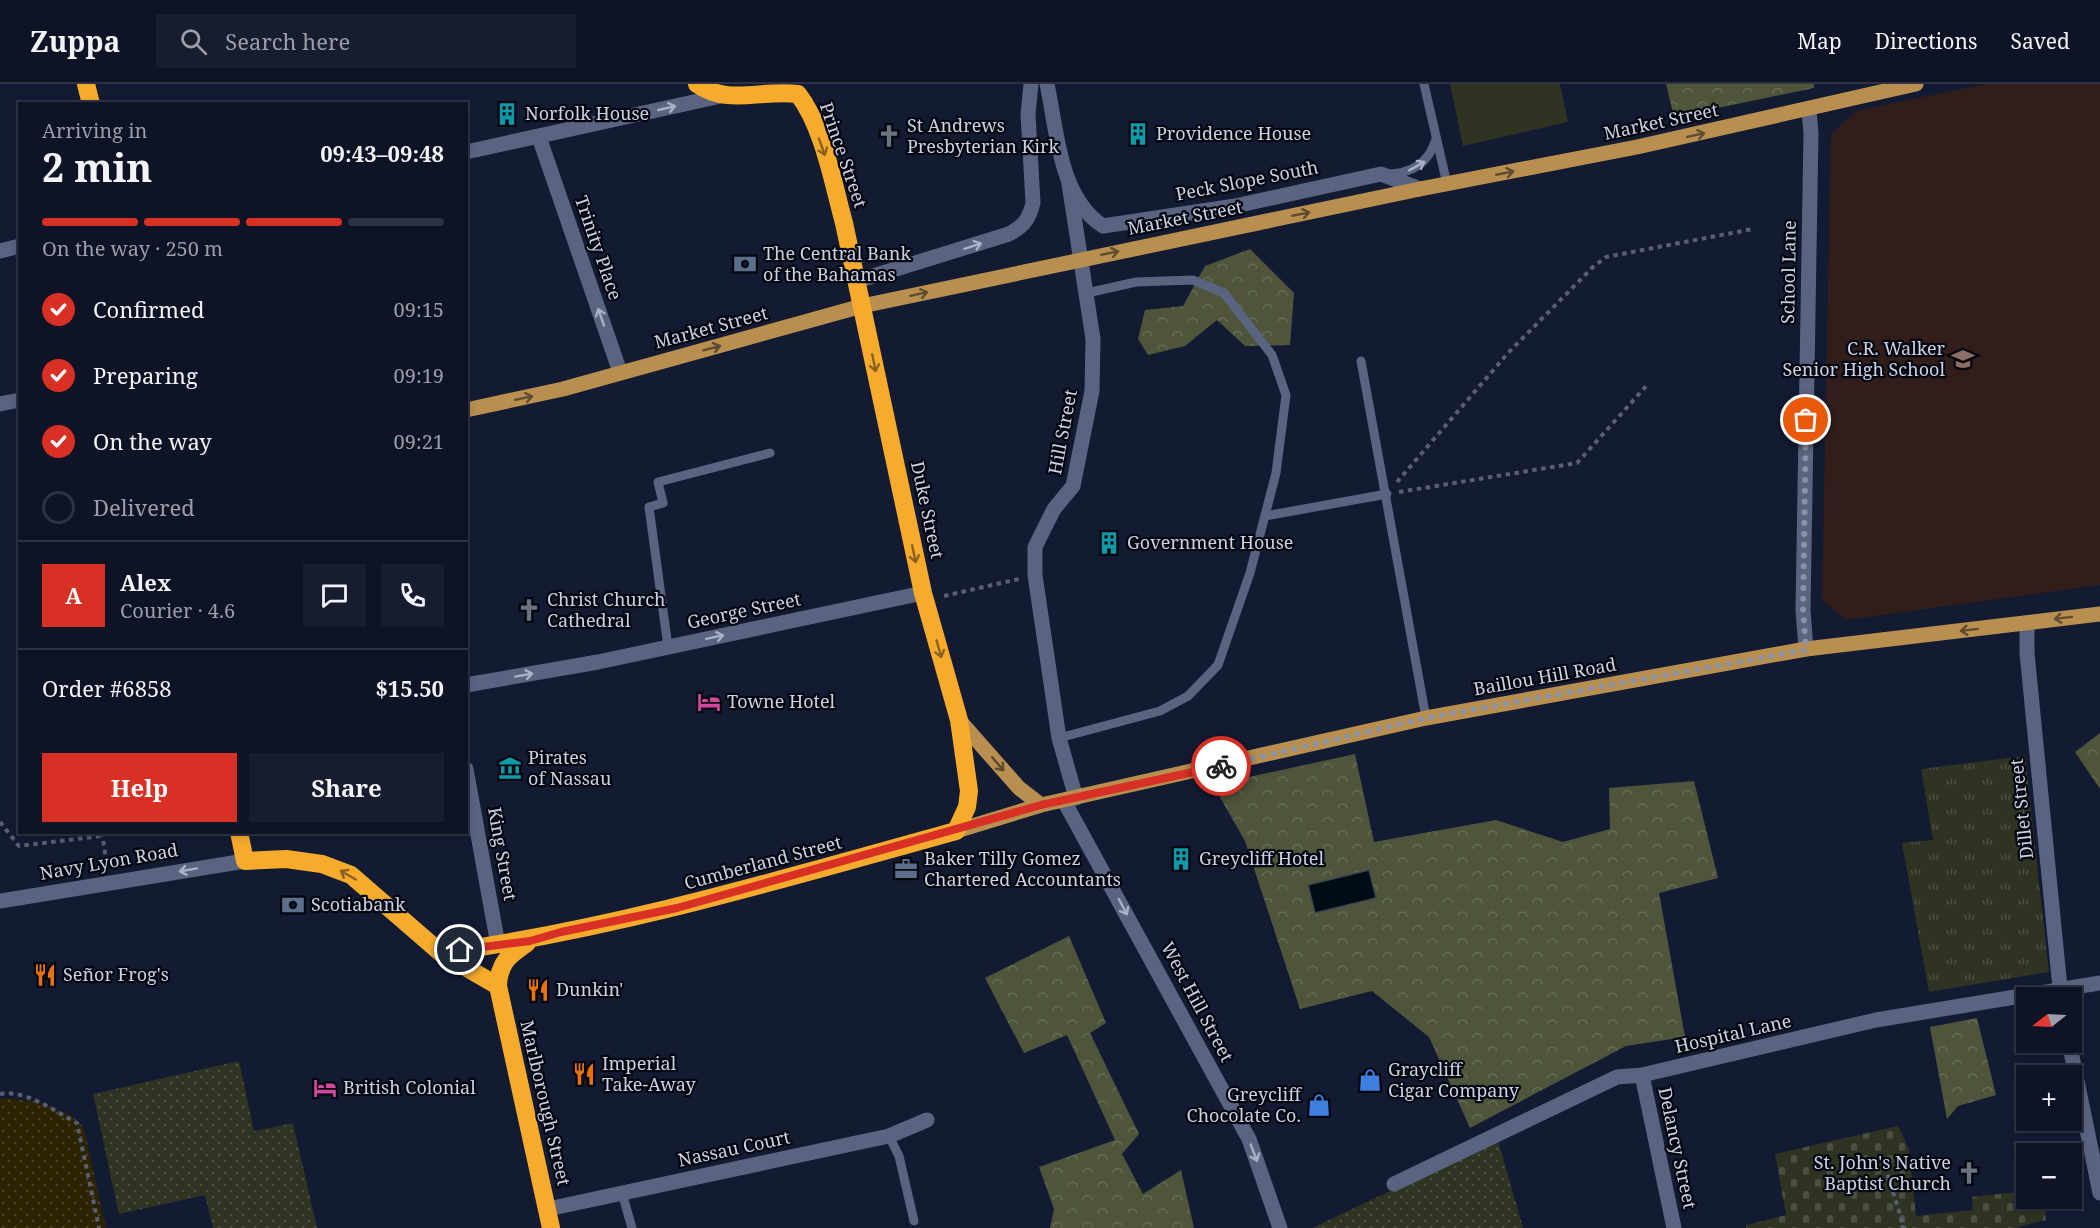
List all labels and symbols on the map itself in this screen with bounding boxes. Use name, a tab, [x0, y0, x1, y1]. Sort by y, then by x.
street label: Market Street	[1601, 97, 1720, 145]
street label: Prince Street	[815, 99, 873, 211]
building icon: Norfolk House	[494, 101, 520, 127]
place label: Norfolk House	[525, 101, 649, 125]
one-way arrow	[658, 102, 677, 114]
place label: St Andrews Presbyterian Kirk	[907, 113, 1059, 158]
building icon: Providence House	[1125, 121, 1151, 147]
place label: Providence House	[1156, 121, 1311, 145]
church icon: St Andrews Presbyterian Kirk	[876, 123, 902, 149]
one-way arrow	[1686, 128, 1705, 140]
one-way arrow	[817, 137, 828, 156]
street label: Peck Slope South	[1173, 154, 1320, 206]
one-way arrow	[1408, 159, 1425, 171]
one-way arrow	[1494, 167, 1514, 178]
street label: Trinity Place	[570, 192, 628, 303]
street label: Market Street	[1125, 194, 1244, 240]
one-way arrow	[1291, 208, 1310, 220]
street label: School Lane	[1775, 220, 1801, 324]
one-way arrow	[963, 240, 982, 251]
place label: The Central Bank of the Bahamas	[763, 241, 911, 286]
one-way arrow	[1100, 247, 1119, 258]
bank icon: The Central Bank of the Bahamas	[732, 251, 758, 277]
one-way arrow	[909, 287, 928, 299]
street label: Market Street	[651, 300, 770, 354]
one-way arrow	[595, 308, 606, 327]
place label: C.R. Walker Senior High School	[1782, 336, 1946, 381]
one-way arrow	[702, 342, 721, 353]
school or university icon: C.R. Walker Senior High School	[1950, 346, 1976, 372]
one-way arrow	[869, 353, 880, 372]
street label: Hill Street	[1042, 387, 1082, 476]
one-way arrow	[514, 392, 533, 403]
pin	[1780, 394, 1831, 445]
street label: Duke Street	[906, 459, 950, 561]
building icon: Government House	[1096, 530, 1122, 556]
place label: Government House	[1127, 530, 1293, 554]
one-way arrow	[909, 544, 921, 563]
street label: George Street	[685, 586, 803, 634]
place label: Christ Church Cathedral	[547, 587, 666, 632]
church icon: Christ Church Cathedral	[516, 597, 542, 623]
one-way arrow	[2054, 613, 2074, 624]
one-way arrow	[1959, 624, 1979, 635]
one-way arrow	[705, 631, 725, 642]
one-way arrow	[934, 639, 946, 658]
street label: Baillou Hill Road	[1472, 652, 1618, 700]
one-way arrow	[514, 669, 533, 680]
hotel icon: Towne Hotel	[696, 689, 722, 715]
place label: Towne Hotel	[727, 689, 836, 713]
courier	[1191, 736, 1251, 796]
place label: Pirates of Nassau	[528, 745, 612, 790]
museum icon: Pirates of Nassau	[497, 755, 523, 781]
one-way arrow	[991, 756, 1005, 771]
street label: Dillet Street	[2004, 758, 2038, 861]
street label: King Street	[483, 805, 523, 902]
street label: Cumberland Street	[681, 829, 844, 895]
street label: Navy Lyon Road	[38, 837, 180, 885]
place label: Baker Tilly Gomez Chartered Accountants	[924, 846, 1121, 891]
building icon: Greycliff Hotel	[1168, 846, 1194, 872]
place label: Greycliff Hotel	[1199, 846, 1324, 870]
office icon: Baker Tilly Gomez Chartered Accountants	[893, 856, 919, 882]
one-way arrow	[178, 865, 198, 876]
one-way arrow	[340, 869, 357, 881]
bank icon: Scotiabank	[280, 892, 306, 918]
place label: Scotiabank	[311, 892, 406, 916]
one-way arrow	[1117, 898, 1129, 915]
pin	[434, 924, 485, 975]
street label: West Hill Street	[1156, 937, 1240, 1066]
restaurant icon: Señor Frog's	[32, 962, 58, 988]
place label: Señor Frog's	[63, 962, 169, 986]
restaurant icon: Dunkin'	[525, 977, 551, 1003]
place label: Dunkin'	[556, 977, 623, 1001]
north arrow	[2016, 987, 2082, 1053]
street label: Hospital Lane	[1672, 1008, 1793, 1058]
street label: Marlborough Street	[515, 1018, 577, 1188]
place label: Imperial Take-Away	[602, 1051, 696, 1096]
place label: Graycliff Cigar Company	[1388, 1057, 1520, 1102]
restaurant icon: Imperial Take-Away	[571, 1061, 597, 1087]
shop icon: Graycliff Cigar Company	[1357, 1067, 1383, 1093]
hotel icon: British Colonial	[312, 1075, 338, 1101]
place label: British Colonial	[343, 1075, 476, 1099]
place label: Greycliff Chocolate Co.	[1187, 1082, 1302, 1127]
street label: Delancy Street	[1653, 1085, 1703, 1211]
shop icon: Greycliff Chocolate Co.	[1306, 1092, 1332, 1118]
street label: Nassau Court	[676, 1124, 792, 1172]
one-way arrow	[1249, 1143, 1260, 1162]
place label: St. John's Native Baptist Church	[1814, 1150, 1951, 1195]
church icon: St. John's Native Baptist Church	[1956, 1160, 1982, 1186]

